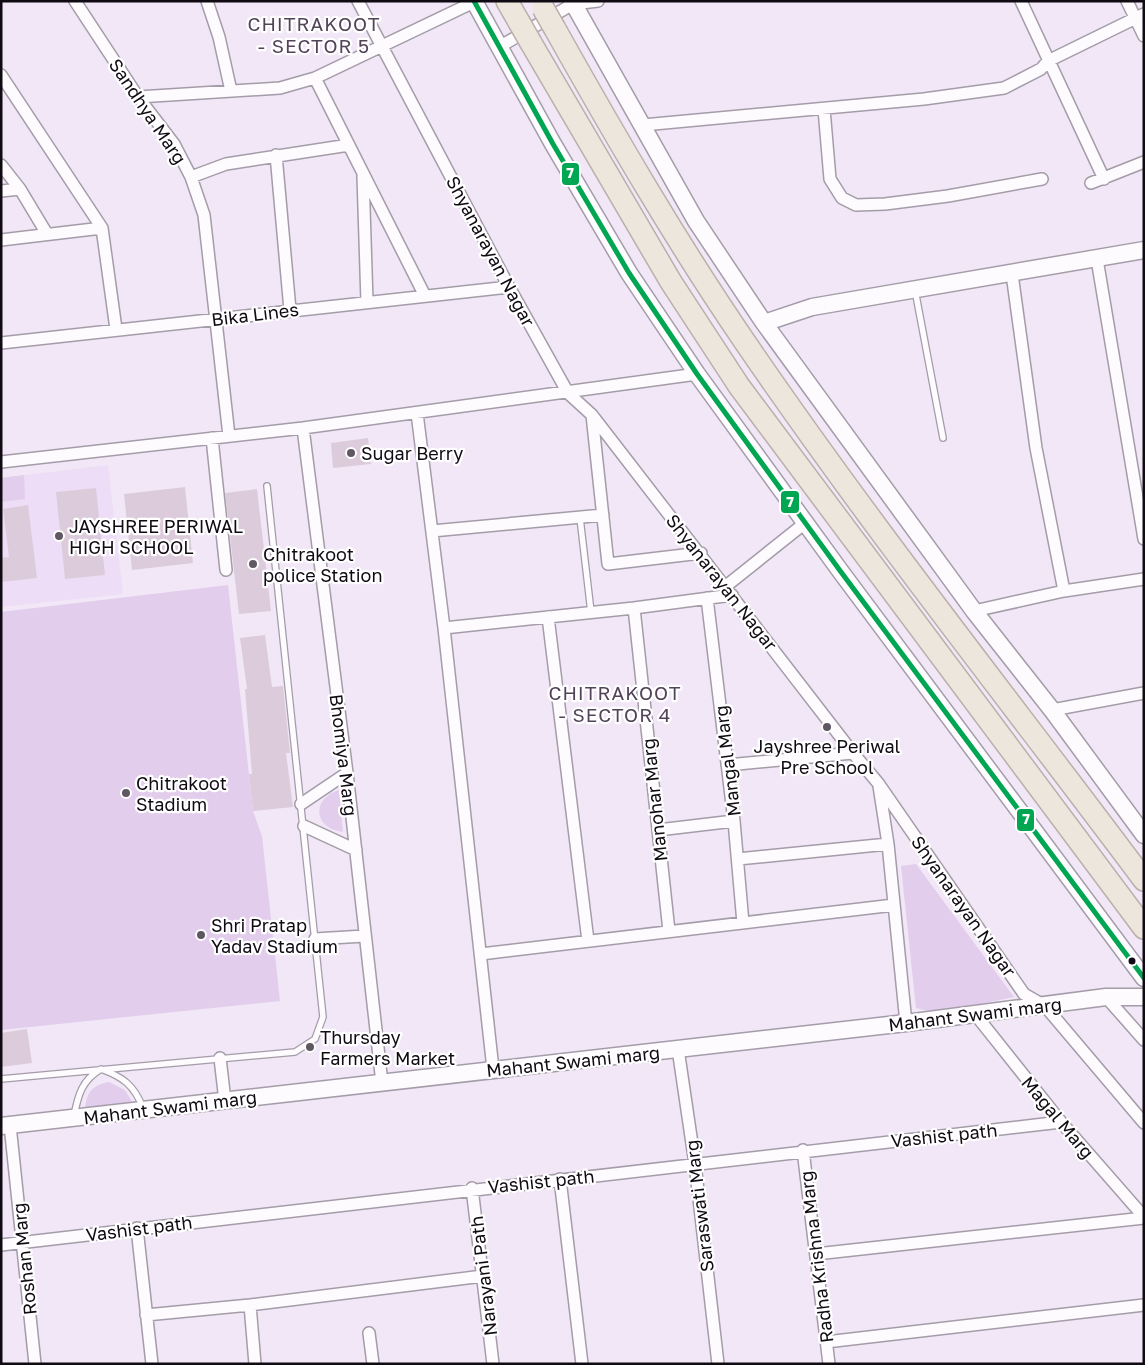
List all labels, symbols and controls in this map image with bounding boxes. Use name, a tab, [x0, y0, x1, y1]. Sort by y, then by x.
district label: CHITRAKOOT - SECTOR 5	[247, 12, 381, 57]
street label: Sandhya Marg	[105, 54, 191, 168]
line badge: 7	[561, 162, 580, 186]
text: 7	[566, 164, 574, 181]
street label: Shyanarayan Nagar	[442, 172, 540, 330]
street label: Bika Lines	[210, 298, 300, 330]
place label: Sugar Berry	[361, 442, 463, 464]
marker: Sugar Berry	[345, 447, 357, 459]
line badge: 7	[780, 490, 800, 514]
text: 7	[786, 493, 794, 510]
street label: Shyanarayan Nagar	[662, 509, 782, 655]
place label: JAYSHREE PERIWAL HIGH SCHOOL	[69, 515, 243, 558]
marker: JAYSHREE PERIWAL HIGH SCHOOL	[53, 530, 65, 542]
place label: Chitrakoot police Station	[263, 543, 382, 586]
marker: Chitrakoot police Station	[247, 558, 259, 570]
district label: CHITRAKOOT - SECTOR 4	[548, 681, 682, 726]
street label: Bhomiya Marg	[326, 693, 362, 817]
street label: Mangal Marg	[709, 704, 745, 818]
marker: Jayshree Periwal Pre School	[821, 721, 833, 733]
place label: Jayshree Periwal Pre School	[754, 735, 901, 778]
street label: Manohar Marg	[637, 737, 671, 863]
place label: Chitrakoot Stadium	[136, 772, 227, 815]
marker: Chitrakoot Stadium	[120, 787, 132, 799]
line badge: 7	[1016, 808, 1035, 832]
text: 7	[1022, 810, 1030, 827]
street label: Shyanarayan Nagar	[907, 831, 1021, 981]
place label: Shri Pratap Yadav Stadium	[211, 914, 338, 957]
marker: Shri Pratap Yadav Stadium	[195, 929, 207, 941]
unlabelled marker	[1127, 956, 1137, 966]
street label: Mahant Swami marg	[887, 992, 1063, 1036]
place label: Thursday Farmers Market	[320, 1026, 455, 1069]
marker: Thursday Farmers Market	[304, 1041, 316, 1053]
street label: Mahant Swami marg	[485, 1041, 661, 1081]
street label: Magal Marg	[1017, 1071, 1099, 1163]
street label: Mahant Swami marg	[82, 1085, 258, 1129]
street label: Vashist path	[890, 1118, 998, 1152]
street label: Saraswati Marg	[680, 1139, 718, 1273]
street label: Vashist path	[487, 1164, 595, 1198]
street label: Radha Krishna Marg	[795, 1170, 837, 1344]
street label: Roshan Marg	[7, 1202, 41, 1316]
street label: Vashist path	[84, 1211, 194, 1245]
street label: Narayani Path	[465, 1215, 501, 1337]

